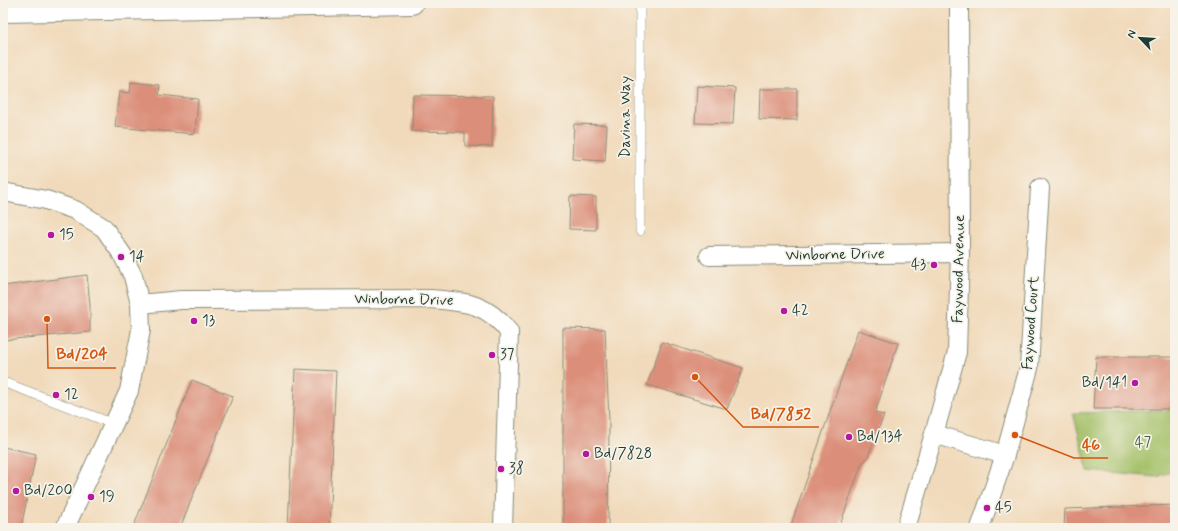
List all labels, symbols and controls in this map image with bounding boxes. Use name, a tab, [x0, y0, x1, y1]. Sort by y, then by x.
north arrow	[1120, 18, 1160, 58]
text: N	[1124, 28, 1140, 40]
street label: Davina Way	[616, 76, 636, 158]
street label: Faywood Avenue	[948, 215, 970, 323]
place label: 15	[59, 225, 74, 245]
marker: 15	[46, 230, 56, 240]
street label: Winborne Drive	[785, 244, 885, 266]
place label: 14	[129, 247, 145, 267]
marker: 14	[116, 252, 126, 262]
place label: 43	[911, 255, 926, 275]
marker: 43	[929, 260, 939, 270]
street label: Faywood Court	[1018, 275, 1044, 370]
street label: Winborne Drive	[354, 289, 454, 311]
place label: 42	[792, 301, 809, 321]
marker: 42	[779, 306, 789, 316]
place label: 13	[202, 311, 215, 331]
marker: 13	[189, 316, 199, 326]
callout: Bd/204	[48, 340, 116, 368]
text: Bd/204	[56, 344, 108, 365]
place label: 37	[500, 345, 515, 365]
marker: 37	[487, 350, 497, 360]
place label: Bd/141	[1082, 373, 1127, 393]
marker: Bd/141	[1130, 378, 1140, 388]
place label: 12	[64, 385, 79, 405]
marker: 12	[51, 390, 61, 400]
callout: Bd/7852	[743, 399, 819, 427]
text: Bd/7852	[751, 404, 811, 425]
place label: Bd/134	[857, 427, 903, 447]
callout: 46	[1074, 430, 1108, 458]
marker: Bd/134	[844, 432, 854, 442]
park label: 47	[1135, 433, 1152, 453]
text: 46	[1082, 435, 1100, 456]
place label: Bd/7828	[594, 444, 652, 464]
marker: Bd/7828	[581, 449, 591, 459]
place label: 38	[509, 459, 524, 479]
marker: 38	[496, 464, 506, 474]
place label: Bd/200	[24, 481, 73, 501]
marker: Bd/200	[11, 486, 21, 496]
place label: 19	[99, 487, 115, 507]
marker: 19	[86, 492, 96, 502]
place label: 45	[995, 498, 1012, 518]
marker: 45	[982, 503, 992, 513]

